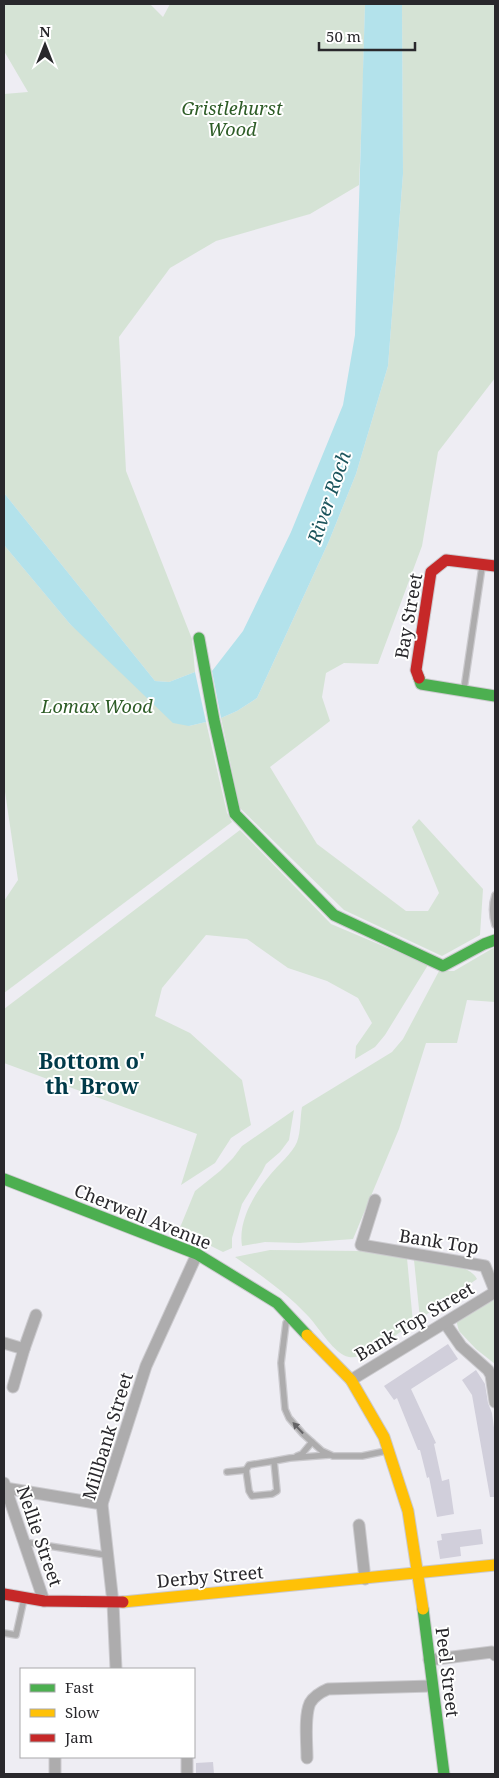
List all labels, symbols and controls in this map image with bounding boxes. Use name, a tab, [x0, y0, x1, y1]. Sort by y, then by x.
north arrow	[20, 20, 70, 70]
scale bar	[319, 20, 415, 52]
text: N	[39, 22, 51, 41]
text: 50 m	[326, 26, 361, 46]
park label: Gristlehurst Wood	[181, 96, 283, 141]
water label: River Roch	[301, 447, 357, 548]
street label: Bay Street	[389, 571, 427, 661]
park label: Lomax Wood	[40, 694, 153, 718]
district label: Bottom o' th' Brow	[39, 1045, 145, 1100]
street label: Cherwell Avenue	[71, 1178, 215, 1254]
street label: Bank Top	[397, 1223, 481, 1259]
street label: Bank Top Street	[350, 1276, 478, 1366]
street label: Millbank Street	[76, 1369, 138, 1503]
one-way arrow	[292, 1422, 304, 1434]
street label: Nellie Street	[12, 1483, 68, 1589]
street label: Derby Street	[156, 1559, 264, 1593]
street label: Peel Street	[431, 1626, 465, 1718]
legend	[20, 1668, 195, 1758]
text: Fast	[65, 1677, 94, 1697]
text: Slow	[65, 1702, 99, 1722]
text: Jam	[64, 1727, 93, 1747]

